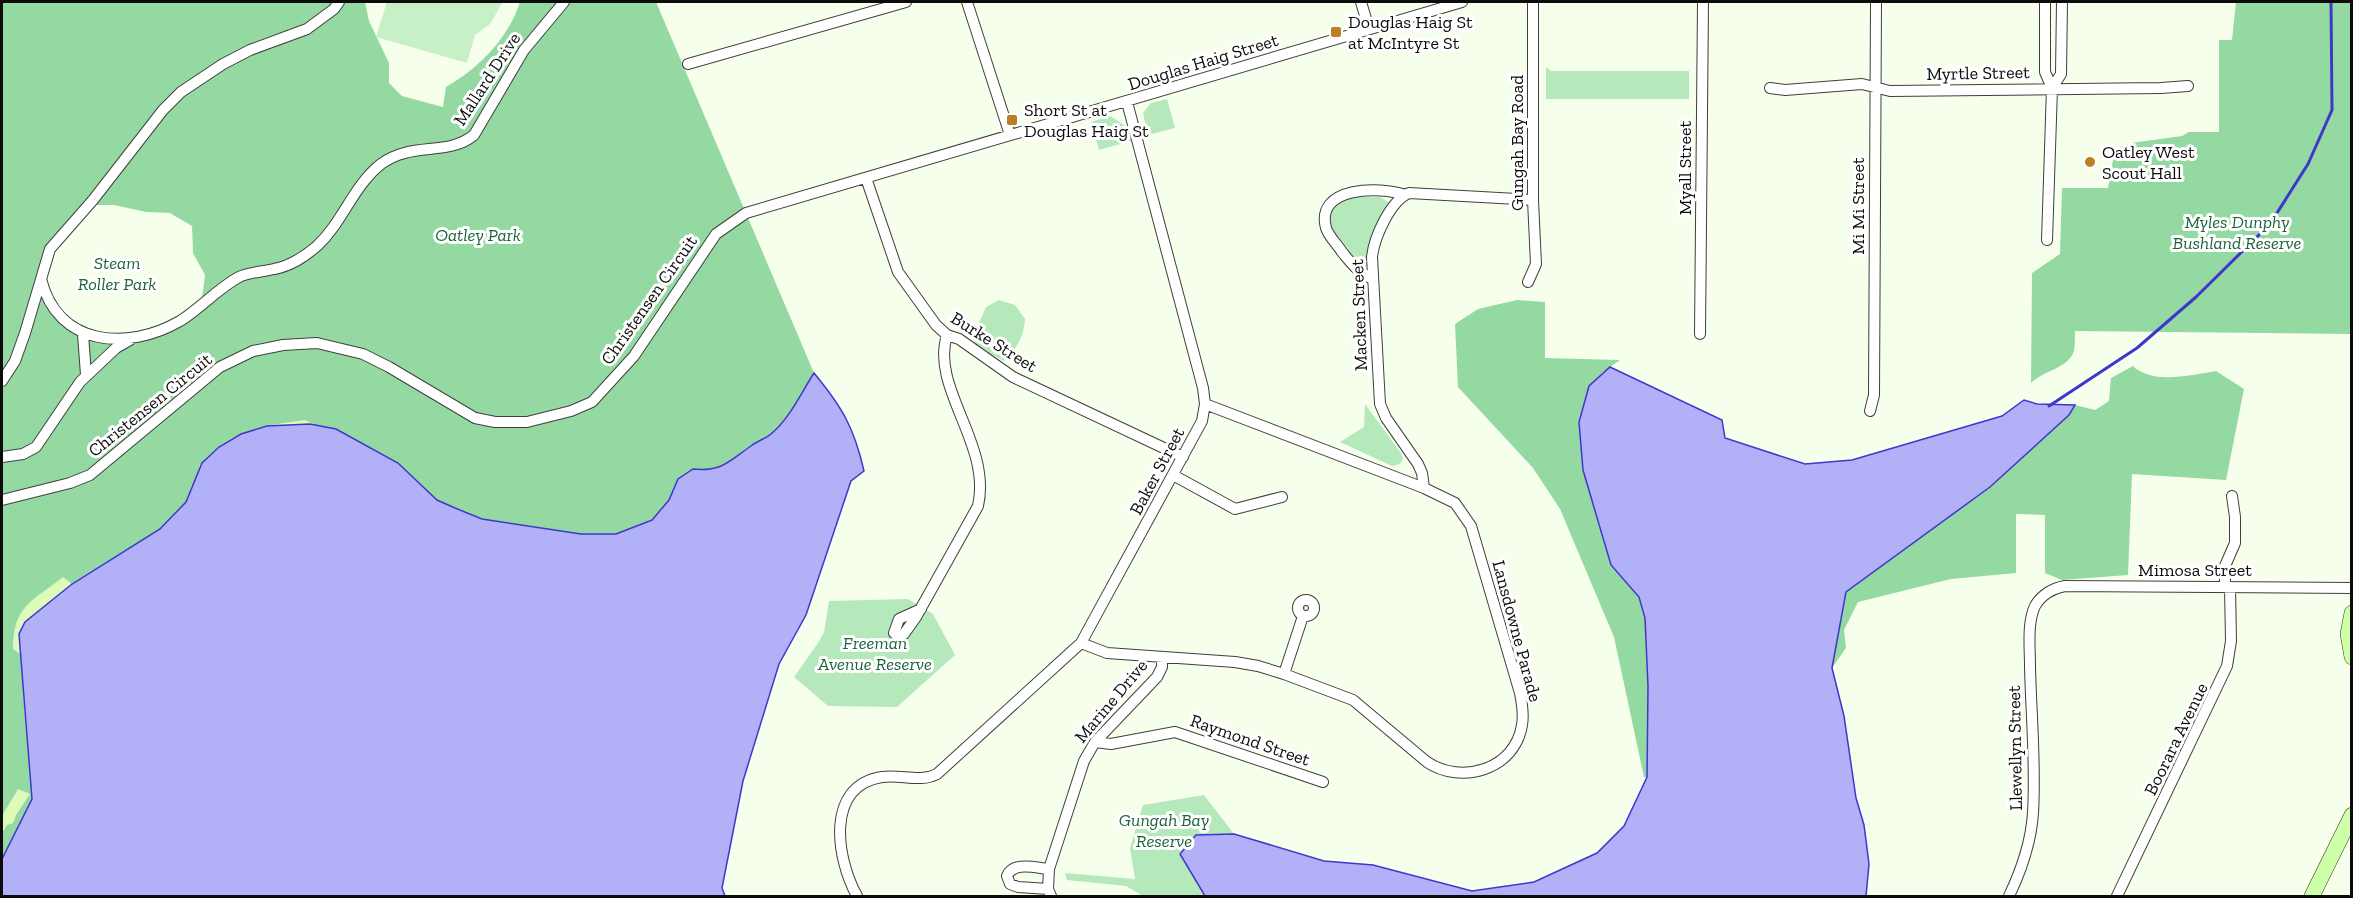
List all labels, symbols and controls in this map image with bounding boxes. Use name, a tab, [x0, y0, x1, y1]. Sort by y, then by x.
place label: Douglas Haig St at McIntyre St	[1348, 11, 1473, 54]
marker: Douglas Haig St at McIntyre St	[1329, 25, 1343, 39]
street label: Mallard Drive	[449, 28, 525, 130]
street label: Douglas Haig Street	[1125, 29, 1281, 95]
street label: Myrtle Street	[1926, 61, 2030, 85]
street label: Gungah Bay Road	[1506, 75, 1528, 211]
place label: Short St at Douglas Haig St	[1024, 99, 1149, 142]
marker: Short St at Douglas Haig St	[1005, 113, 1019, 127]
street label: Myall Street	[1674, 121, 1696, 215]
place label: Oatley West Scout Hall	[2102, 141, 2195, 184]
marker: Oatley West Scout Hall	[2083, 155, 2097, 169]
street label: Mi Mi Street	[1847, 157, 1869, 255]
park label: Myles Dunphy Bushland Reserve	[2173, 211, 2302, 254]
park label: Oatley Park	[435, 224, 521, 246]
street label: Christensen Circuit	[596, 231, 702, 369]
park label: Steam Roller Park	[78, 252, 156, 295]
street label: Macken Street	[1346, 258, 1372, 371]
street label: Burke Street	[947, 307, 1041, 377]
street label: Christensen Circuit	[84, 348, 217, 462]
street label: Baker Street	[1125, 423, 1189, 518]
street label: Lansdowne Parade	[1488, 558, 1546, 704]
street label: Mimosa Street	[2138, 559, 2252, 581]
park label: Freeman Avenue Reserve	[817, 632, 932, 675]
street label: Marine Drive	[1070, 655, 1152, 747]
street label: Boorara Avenue	[2139, 679, 2213, 799]
street label: Llewellyn Street	[2003, 685, 2027, 811]
street label: Raymond Street	[1187, 709, 1313, 771]
park label: Gungah Bay Reserve	[1119, 809, 1209, 852]

